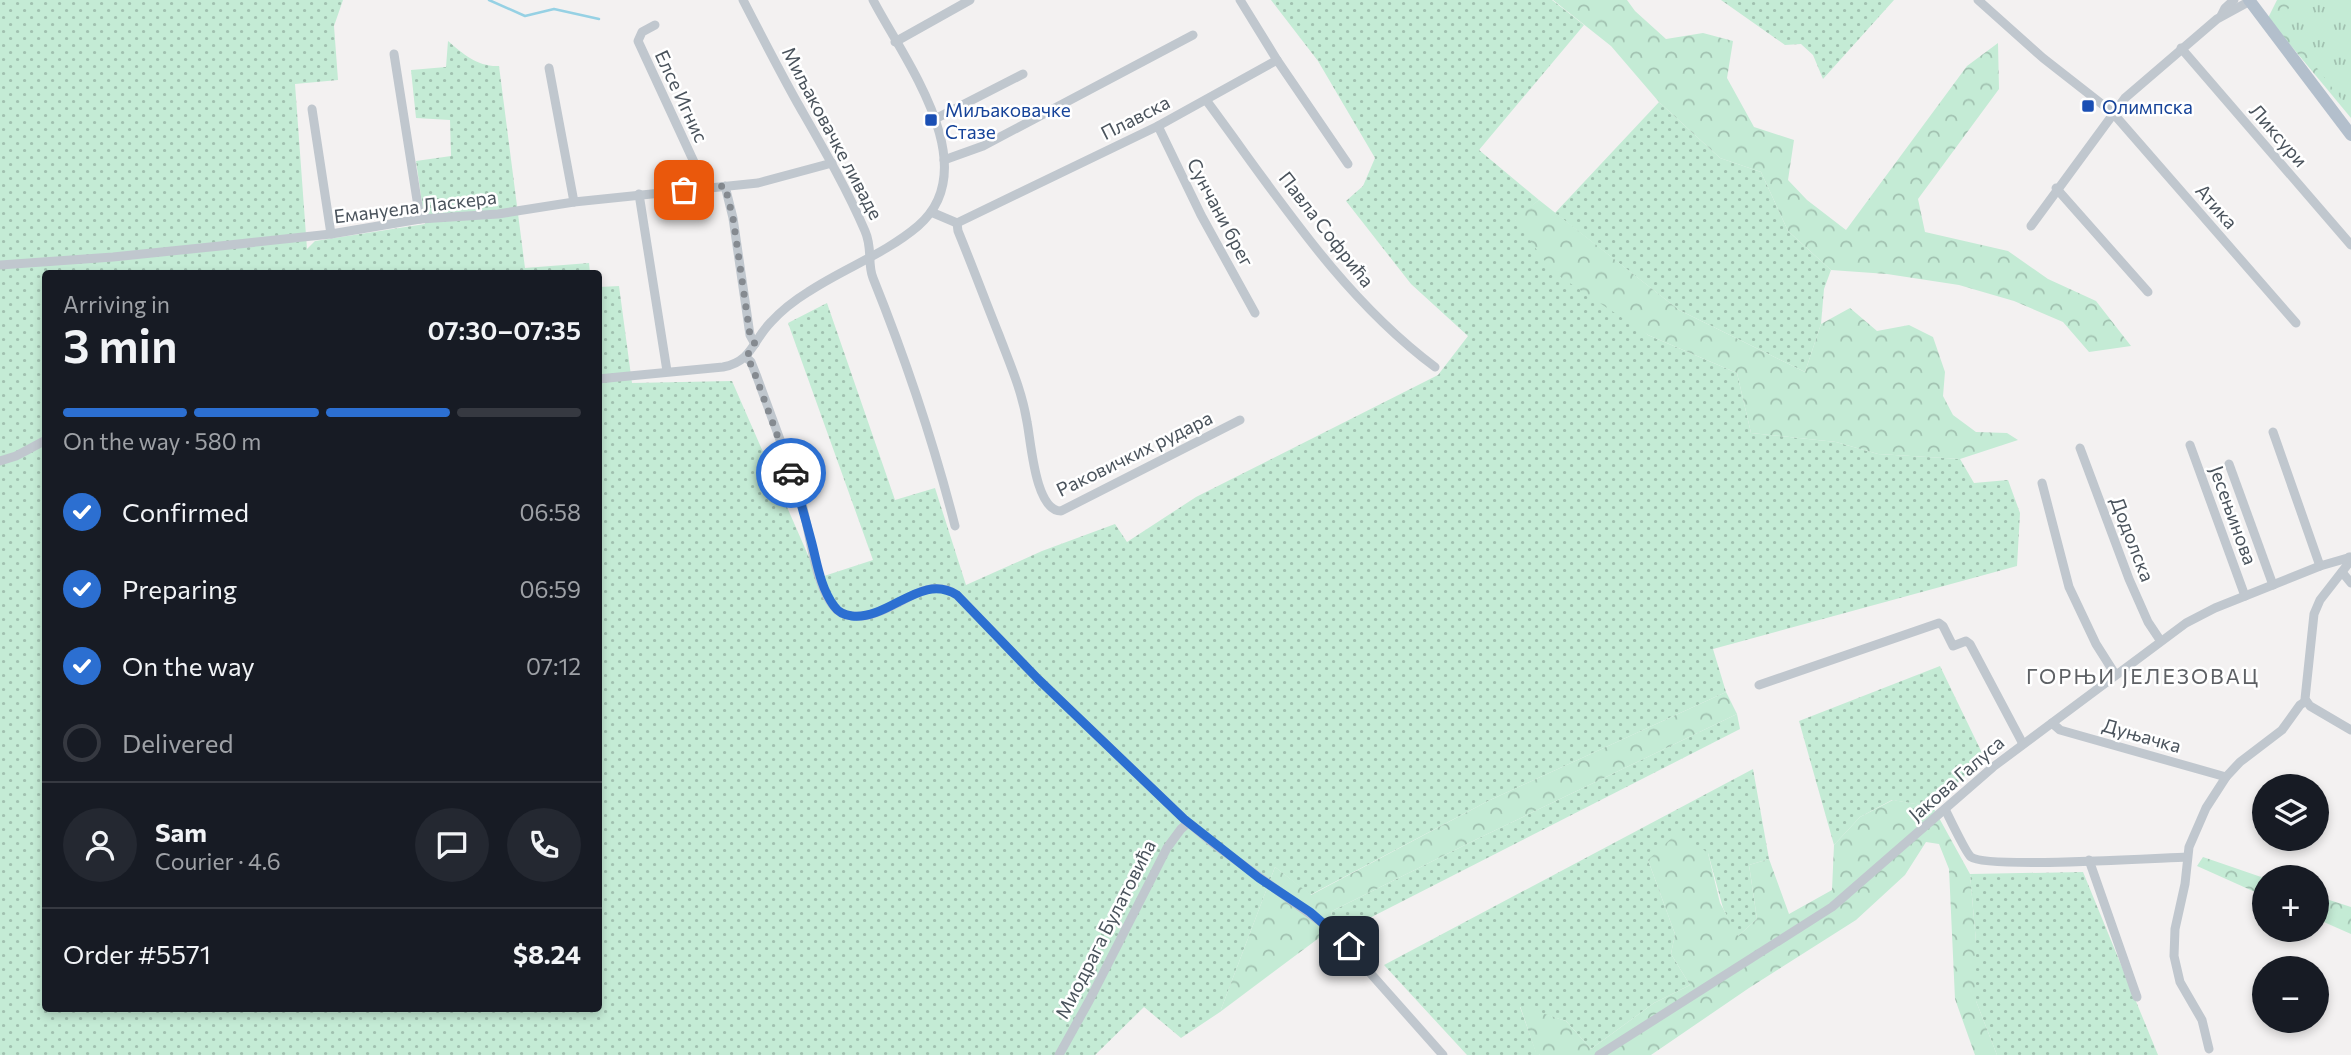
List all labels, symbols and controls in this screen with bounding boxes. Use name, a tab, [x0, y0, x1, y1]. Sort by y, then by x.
street label: Миљаковачке ливаде	[778, 43, 888, 223]
street label: Елсе Игнис	[651, 46, 713, 146]
street label: Плавска	[1097, 90, 1173, 144]
place label: Олимпска	[2102, 95, 2193, 118]
place label: Миљаковачке Стазе	[945, 98, 1071, 143]
marker: Олимпска	[2080, 98, 2096, 114]
street label: Ликсури	[2245, 99, 2313, 171]
marker: Миљаковачке Стазе	[923, 112, 939, 128]
street label: Сунчани брег	[1183, 154, 1259, 270]
pin	[654, 160, 714, 220]
street label: Павла Софрића	[1275, 167, 1379, 291]
icon: bag	[665, 171, 703, 209]
street label: Атика	[2191, 179, 2243, 233]
street label: Емануела Ласкера	[332, 185, 498, 227]
text: Arriving in	[63, 290, 170, 318]
text: 07:30–07:35	[427, 314, 581, 345]
text: 3 min	[63, 316, 178, 372]
street label: Раковичких рудара	[1052, 405, 1216, 501]
text: On the way · 580 m	[63, 427, 261, 455]
courier	[756, 438, 826, 508]
icon: car	[772, 454, 810, 492]
street label: Јесењинова	[2205, 462, 2263, 568]
icon: check	[63, 493, 101, 531]
street label: Додолска	[2106, 493, 2160, 585]
text: Confirmed	[122, 496, 249, 527]
text: 06:58	[519, 498, 581, 526]
icon: check	[63, 570, 101, 608]
text: Preparing	[122, 573, 237, 604]
text: 06:59	[519, 575, 581, 603]
icon: check	[63, 647, 101, 685]
text: On the way	[122, 650, 255, 681]
text: 07:12	[526, 652, 581, 680]
district label: ГОРЊИ ЈЕЛЕЗОВАЦ	[2026, 663, 2260, 688]
street label: Дуњачка	[2100, 713, 2184, 757]
text: Delivered	[122, 727, 233, 758]
street label: Јакова Галуса	[1904, 730, 2008, 826]
map controls	[2252, 774, 2329, 1033]
button: layers	[2252, 774, 2329, 851]
button: person	[63, 808, 137, 882]
button: chat	[415, 808, 489, 882]
button: phone	[507, 808, 581, 882]
text: Sam	[155, 816, 207, 847]
street label: Миодрага Булатовића	[1050, 836, 1160, 1022]
text: Courier · 4.6	[155, 847, 281, 875]
button: +	[2252, 865, 2329, 942]
pin	[1319, 916, 1379, 976]
icon: home	[1330, 927, 1368, 965]
text: Order #5571	[63, 938, 211, 969]
text: $8.24	[513, 938, 581, 969]
button: −	[2252, 956, 2329, 1033]

